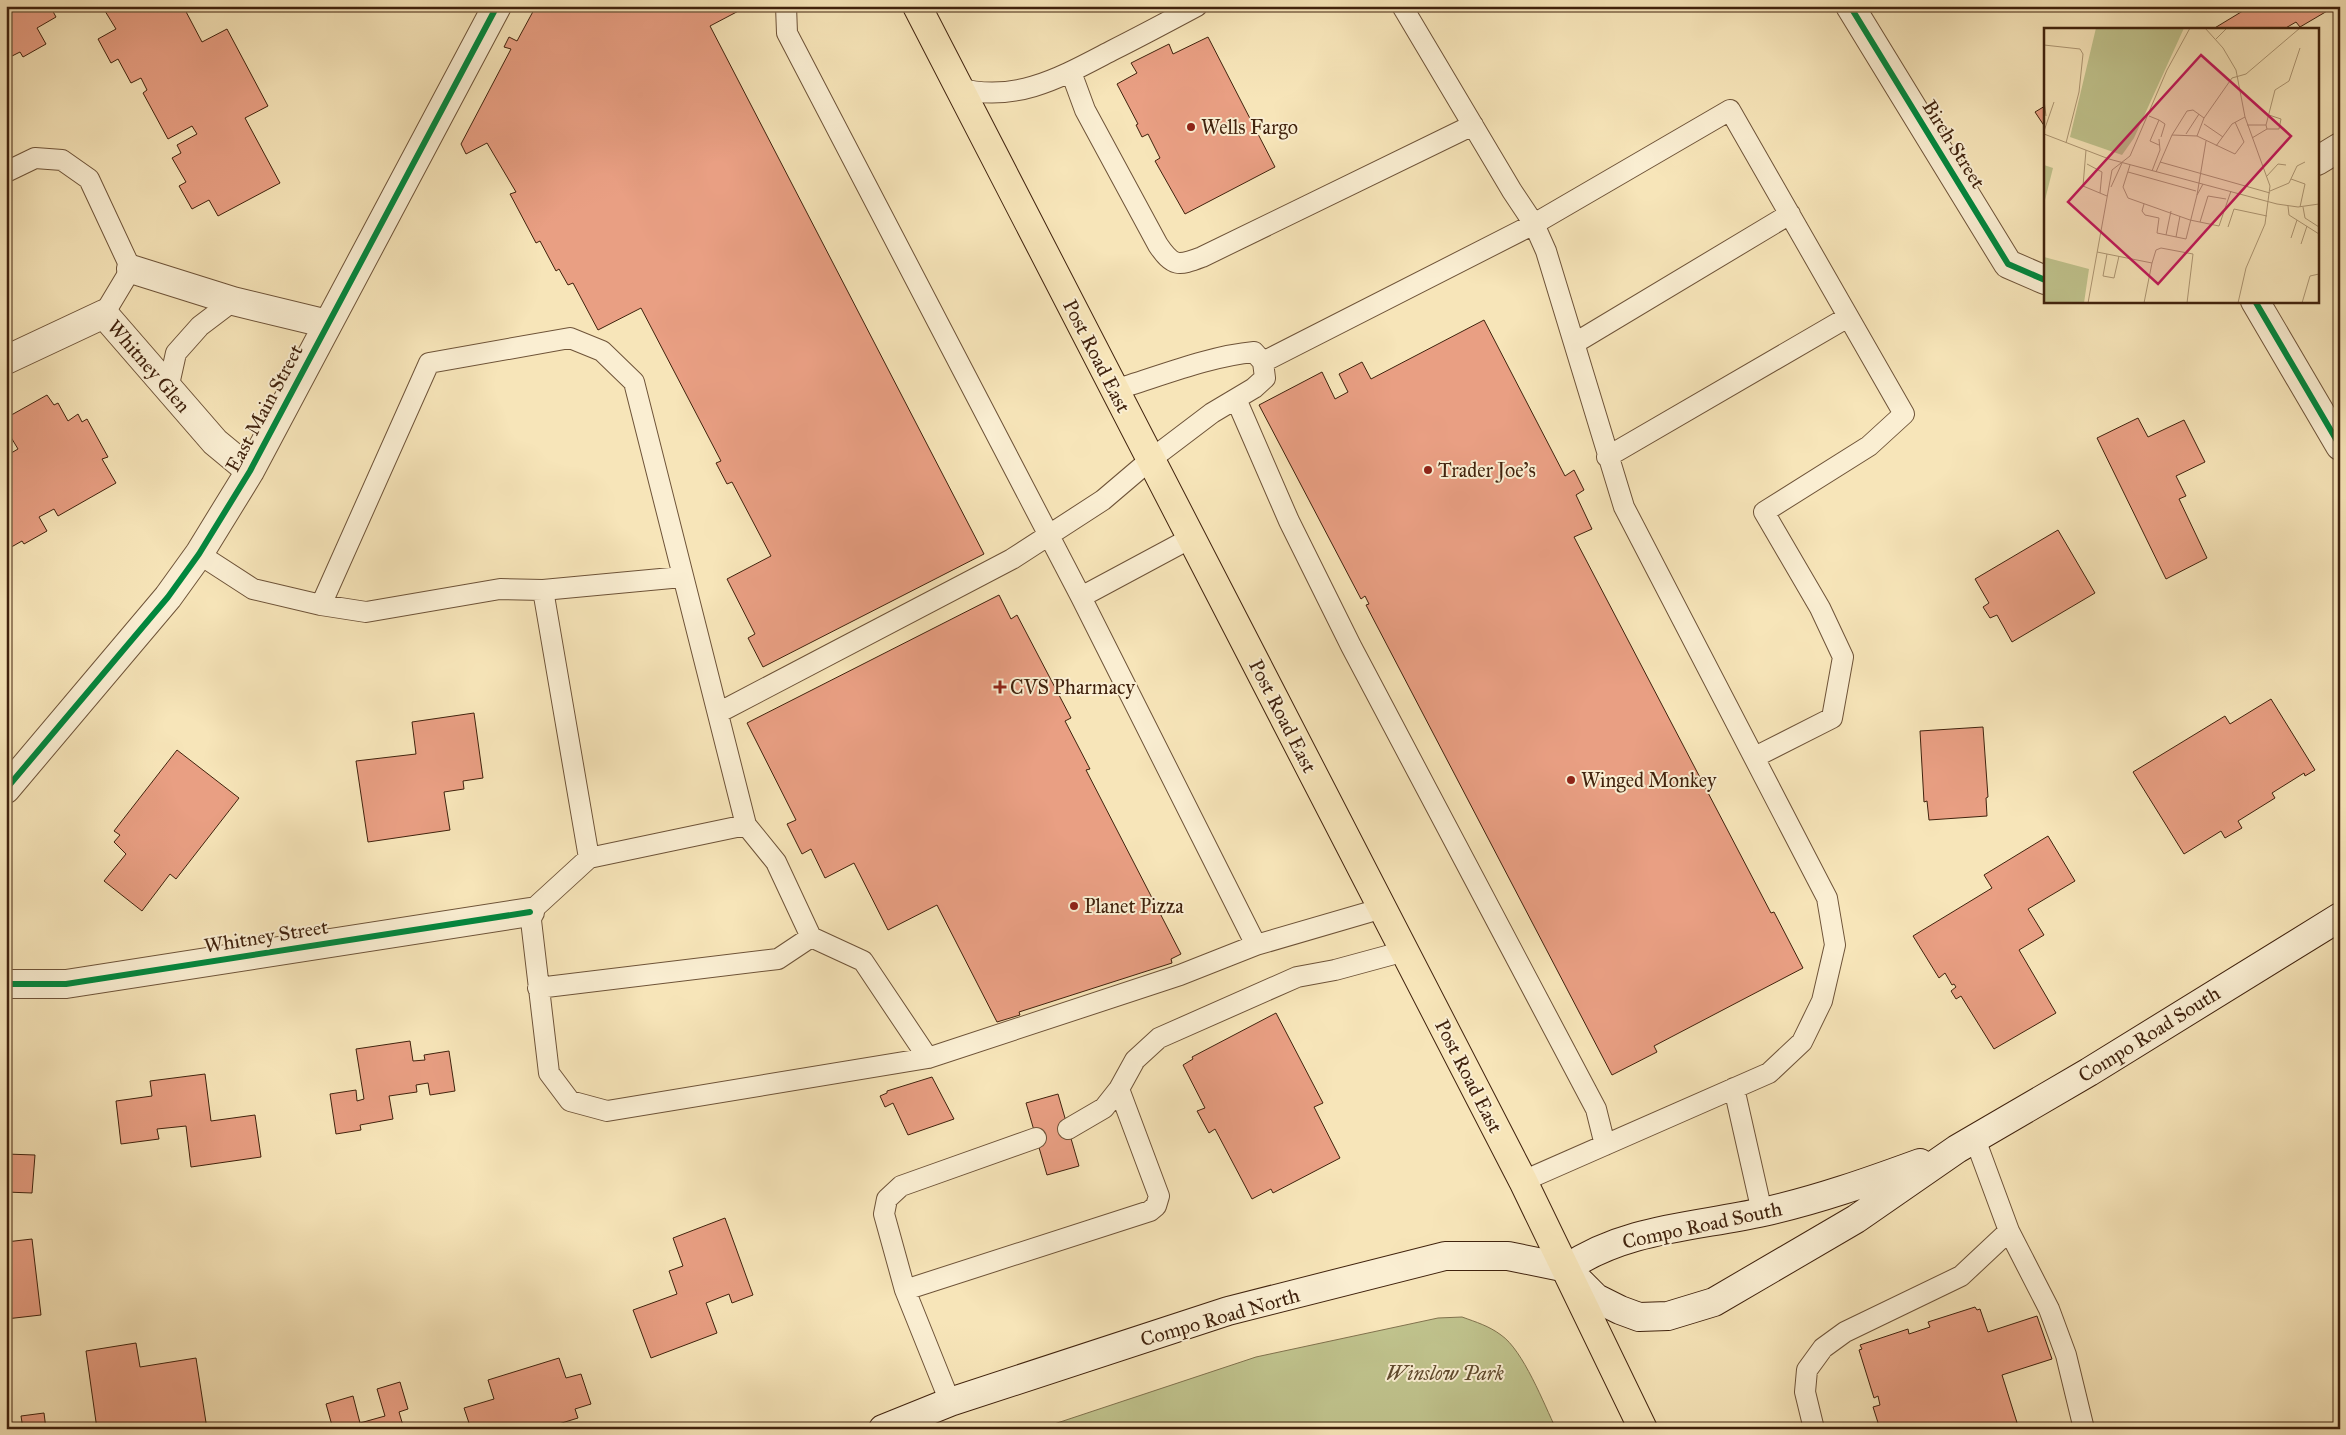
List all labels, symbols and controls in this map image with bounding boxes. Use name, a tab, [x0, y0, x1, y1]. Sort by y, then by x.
inset map	[2044, 28, 2318, 302]
street label: Birch Street	[1917, 95, 1991, 193]
place label: Wells Fargo	[1201, 115, 1298, 140]
marker: Wells Fargo	[1185, 121, 1197, 133]
street label: Post Road East	[1058, 295, 1136, 417]
street label: Whitney Glen	[102, 315, 196, 417]
street label: East Main Street	[220, 340, 308, 476]
place label: Trader Joe's	[1438, 458, 1536, 483]
marker: Trader Joe's	[1422, 464, 1434, 476]
street label: Post Road East	[1244, 655, 1322, 777]
place label: CVS Pharmacy	[1010, 675, 1136, 699]
marker: CVS Pharmacy	[994, 681, 1006, 693]
place label: Winged Monkey	[1581, 768, 1717, 793]
marker: Winged Monkey	[1565, 774, 1577, 786]
place label: Planet Pizza	[1084, 894, 1184, 918]
marker: Planet Pizza	[1068, 900, 1080, 912]
street label: Whitney Street	[202, 914, 330, 958]
street label: Compo Road South	[2074, 981, 2224, 1087]
street label: Post Road East	[1430, 1015, 1508, 1137]
street label: Compo Road South	[1620, 1196, 1784, 1254]
street label: Compo Road North	[1138, 1283, 1302, 1351]
park label: Winslow Park	[1386, 1361, 1504, 1385]

